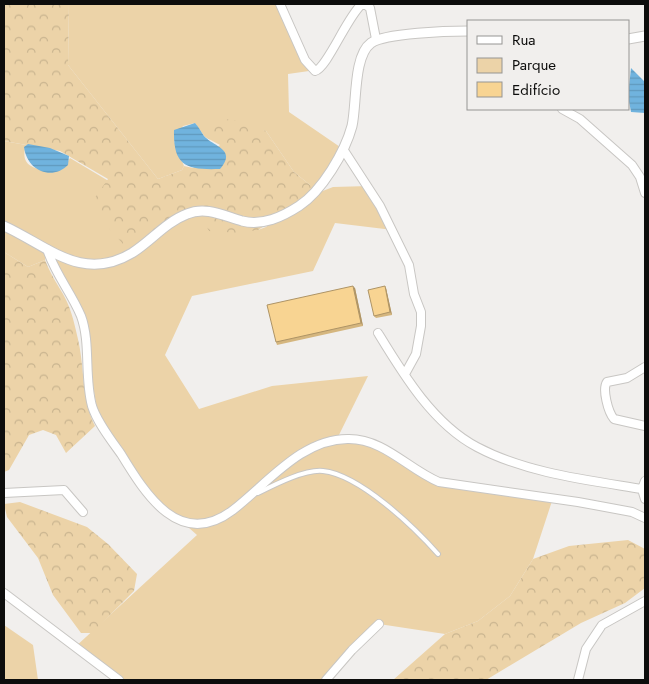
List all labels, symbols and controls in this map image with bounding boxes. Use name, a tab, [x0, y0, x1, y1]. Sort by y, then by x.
legend	[467, 20, 629, 110]
text: Rua	[512, 29, 536, 51]
text: Parque	[512, 54, 556, 76]
text: Edifício	[512, 79, 560, 101]

